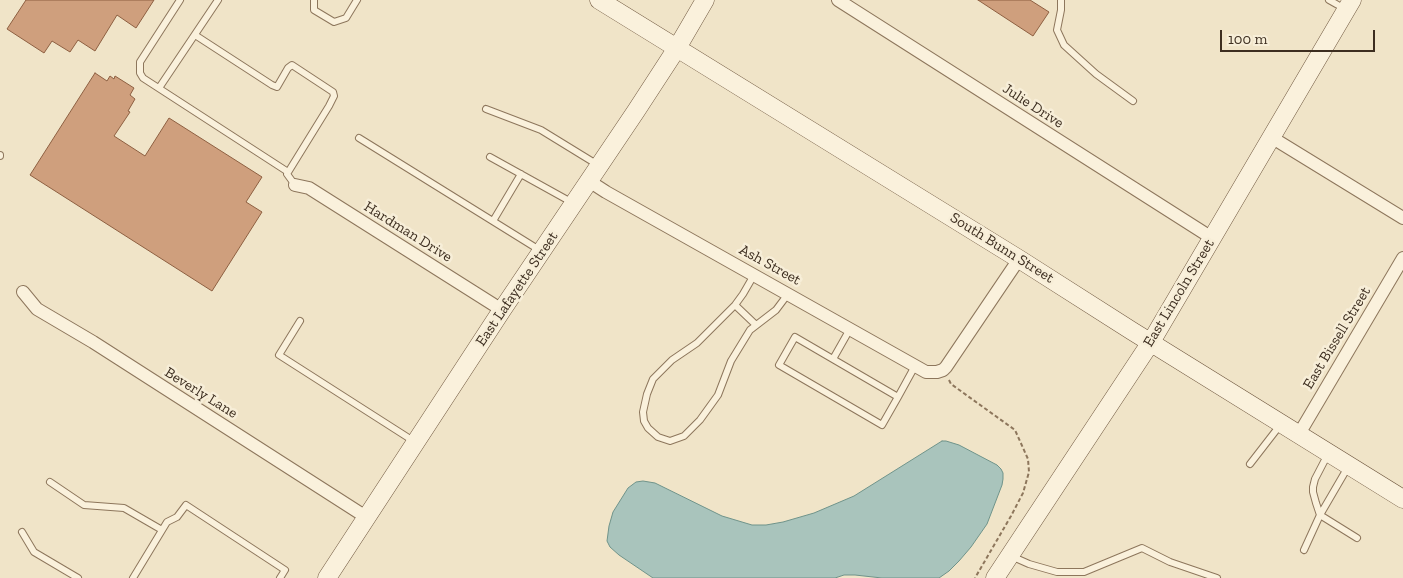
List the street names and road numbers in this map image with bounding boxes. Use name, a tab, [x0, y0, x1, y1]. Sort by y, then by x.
street label: Julie Drive	[999, 80, 1067, 132]
street label: Hardman Drive	[361, 198, 455, 266]
street label: South Bunn Street	[947, 209, 1057, 287]
street label: East Lafayette Street	[472, 228, 562, 350]
street label: East Lincoln Street	[1140, 236, 1218, 350]
street label: Ash Street	[736, 241, 804, 289]
street label: East Bissell Street	[1299, 284, 1375, 392]
street label: Beverly Lane	[161, 364, 241, 422]

